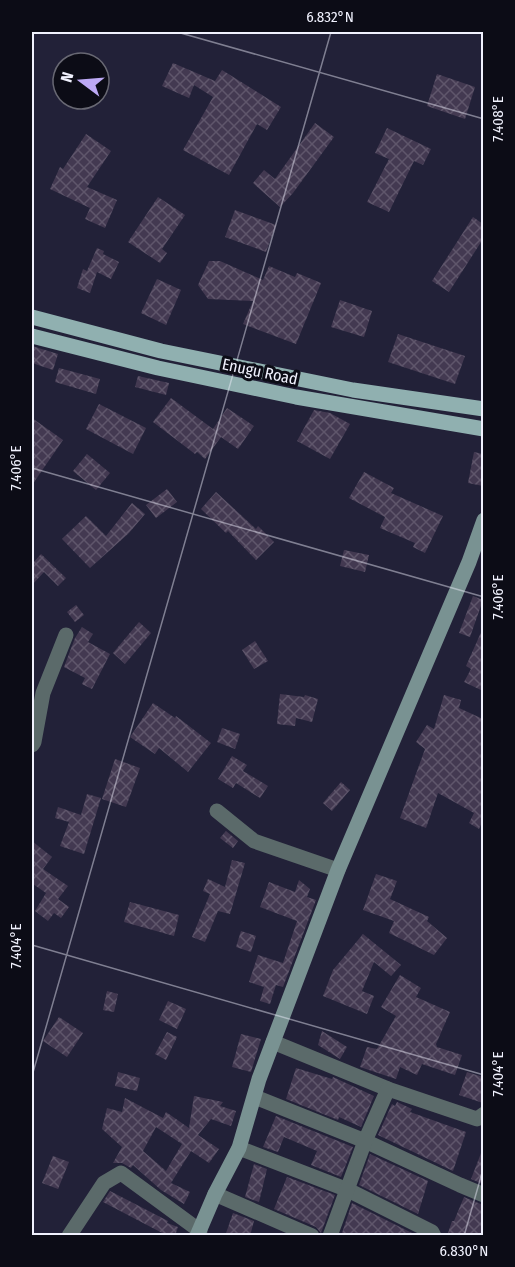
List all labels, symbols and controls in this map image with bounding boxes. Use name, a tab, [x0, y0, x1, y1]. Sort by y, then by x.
text: 6.832°N	[306, 8, 354, 26]
north arrow	[51, 51, 111, 111]
text: N	[57, 70, 78, 84]
text: 7.408°E	[489, 96, 507, 142]
street label: Enugu Road	[220, 354, 299, 389]
text: 7.406°E	[7, 445, 25, 491]
text: 7.406°E	[489, 574, 507, 620]
text: 7.404°E	[7, 923, 25, 969]
text: 7.404°E	[489, 1051, 507, 1097]
text: 6.830°N	[440, 1242, 488, 1260]

